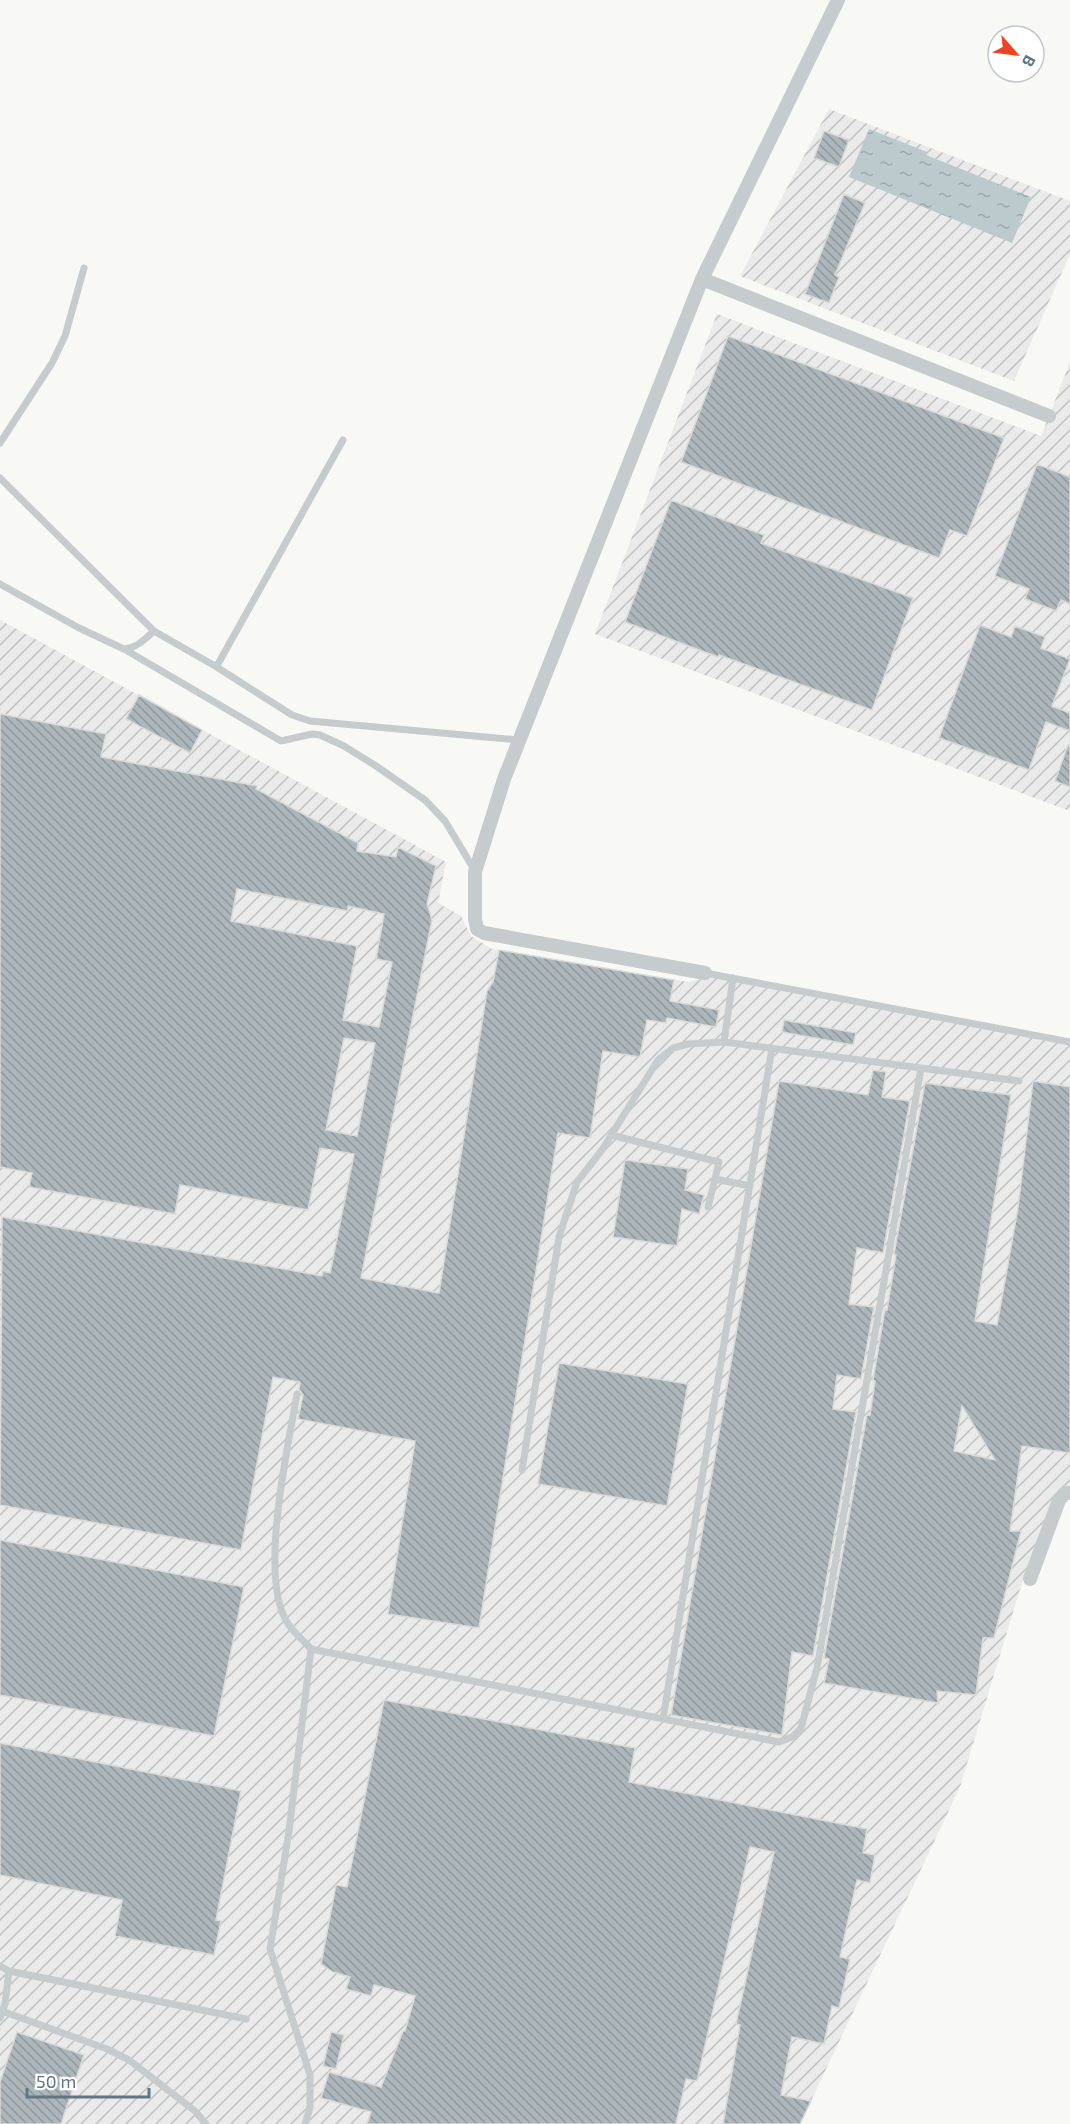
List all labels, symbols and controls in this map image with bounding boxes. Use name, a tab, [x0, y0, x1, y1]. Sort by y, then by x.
north arrow	[986, 24, 1046, 84]
text: B	[1019, 52, 1040, 70]
scale bar	[27, 2061, 148, 2099]
text: 50 m	[36, 2070, 76, 2092]

